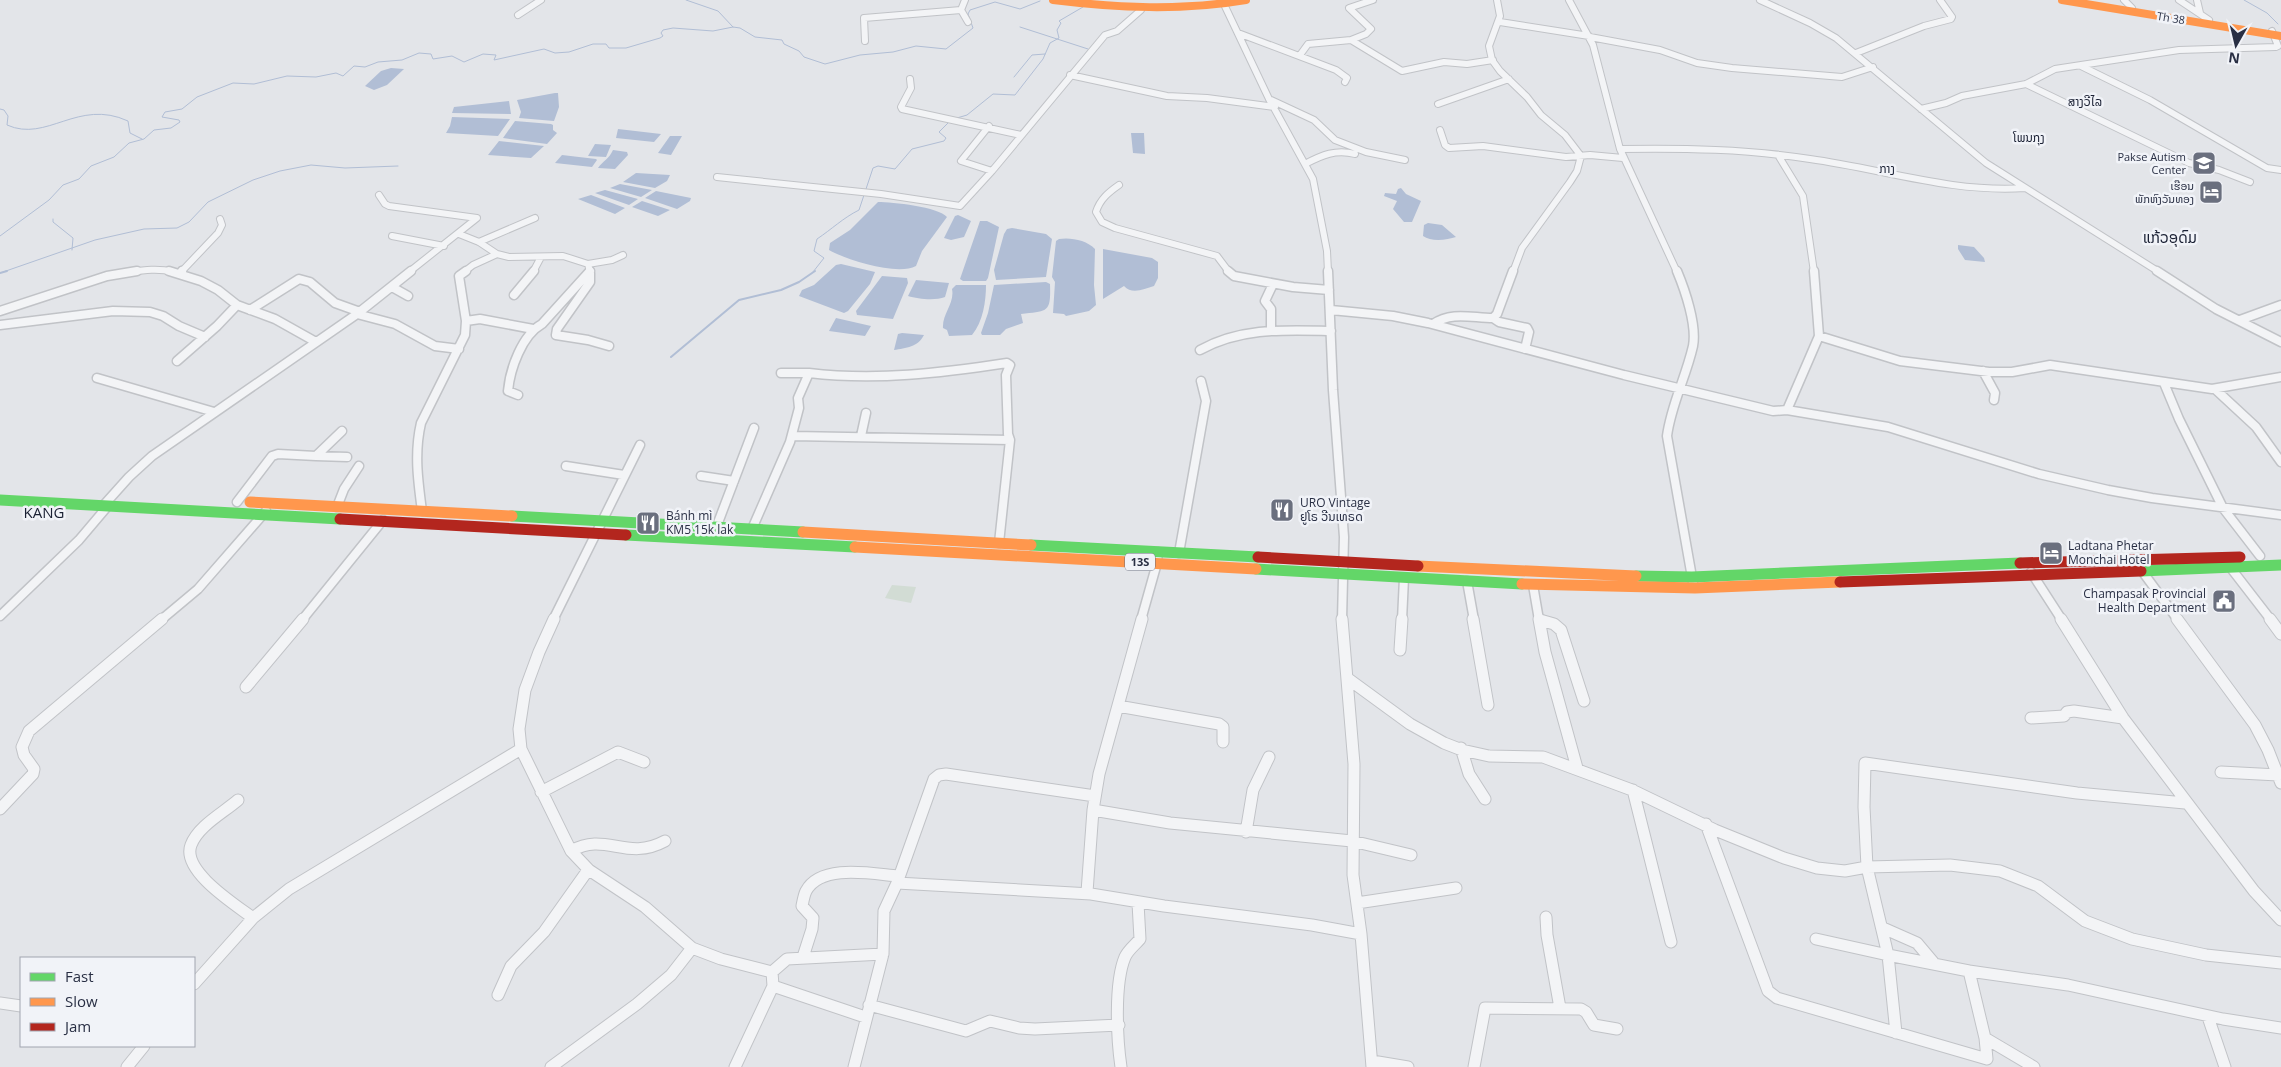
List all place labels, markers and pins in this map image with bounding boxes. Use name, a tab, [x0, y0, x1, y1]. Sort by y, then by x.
place label: Pakse Autism Center	[2117, 149, 2186, 177]
school or university icon: Pakse Autism Center	[2191, 150, 2217, 176]
place label: ເຮືອນ ພັກຫົງວັນທອງ	[2135, 178, 2194, 206]
hotel icon: ເຮືອນ ພັກຫົງວັນທອງ	[2198, 179, 2224, 205]
place label: URO Vintage ຢູໂຣ ວີນເທຣດ	[1300, 494, 1371, 525]
restaurant icon: URO Vintage ຢູໂຣ ວີນເທຣດ	[1269, 497, 1295, 523]
place label: Bánh mì KM5 15k lak	[666, 507, 734, 538]
restaurant icon: Bánh mì KM5 15k lak	[635, 510, 661, 536]
place label: Ladtana Phetar Monchai Hotel	[2068, 537, 2154, 568]
hotel icon: Ladtana Phetar Monchai Hotel	[2038, 540, 2064, 566]
place label: Champasak Provincial Health Department	[2083, 585, 2206, 616]
public building icon: Champasak Provincial Health Department	[2211, 588, 2237, 614]

